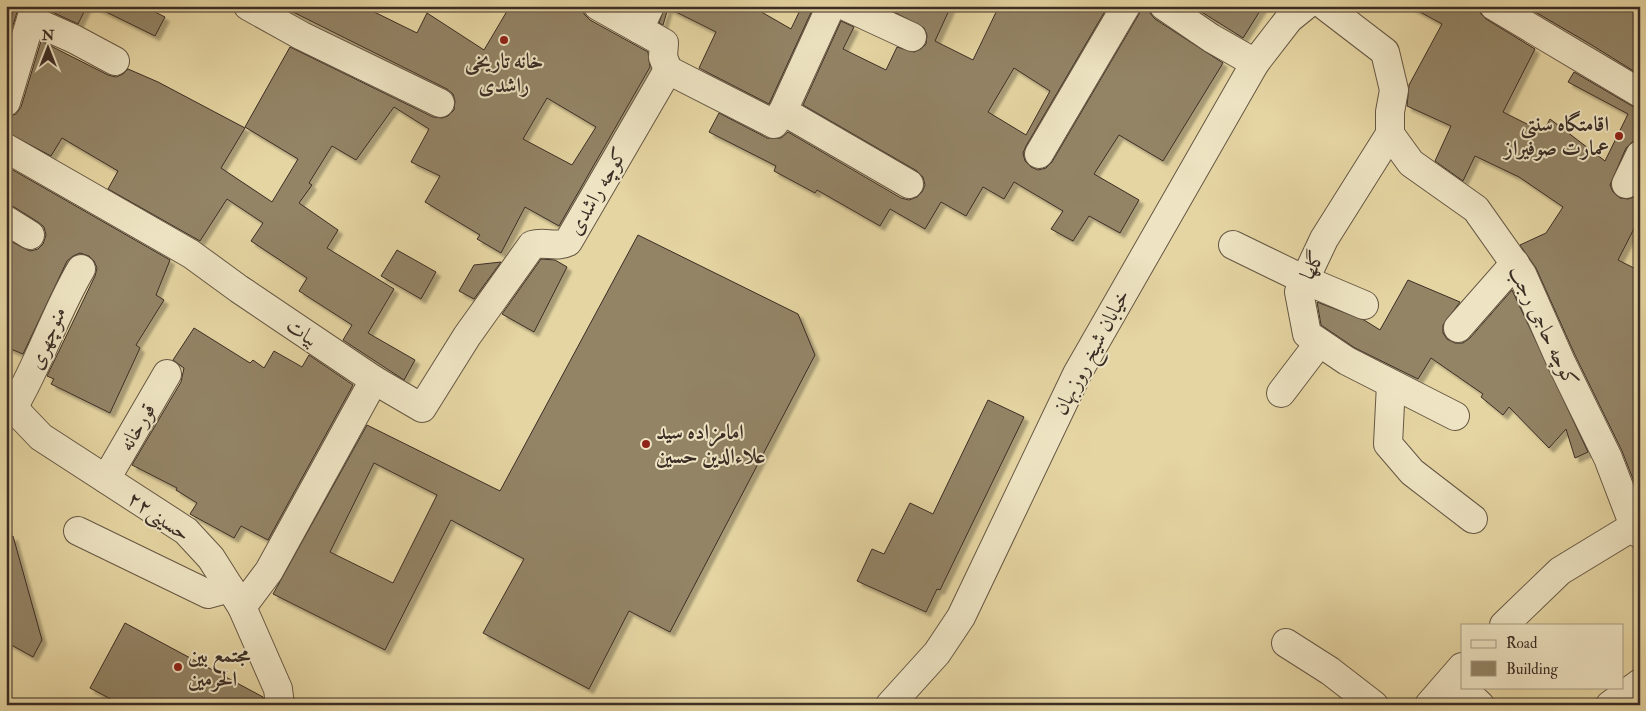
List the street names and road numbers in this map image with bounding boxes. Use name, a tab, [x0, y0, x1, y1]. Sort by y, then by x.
street label: کوچه راشدی	[561, 142, 633, 240]
street label: گلها	[1294, 246, 1331, 284]
street label: کوچه حاجی رجب	[1503, 261, 1585, 391]
street label: خیابان شیخ روزبهان	[1047, 285, 1140, 422]
street label: منوچهری	[22, 303, 73, 374]
street label: بیات	[280, 312, 323, 353]
street label: قورخانه	[113, 398, 162, 456]
street label: حسینی۲۲	[121, 485, 195, 549]

